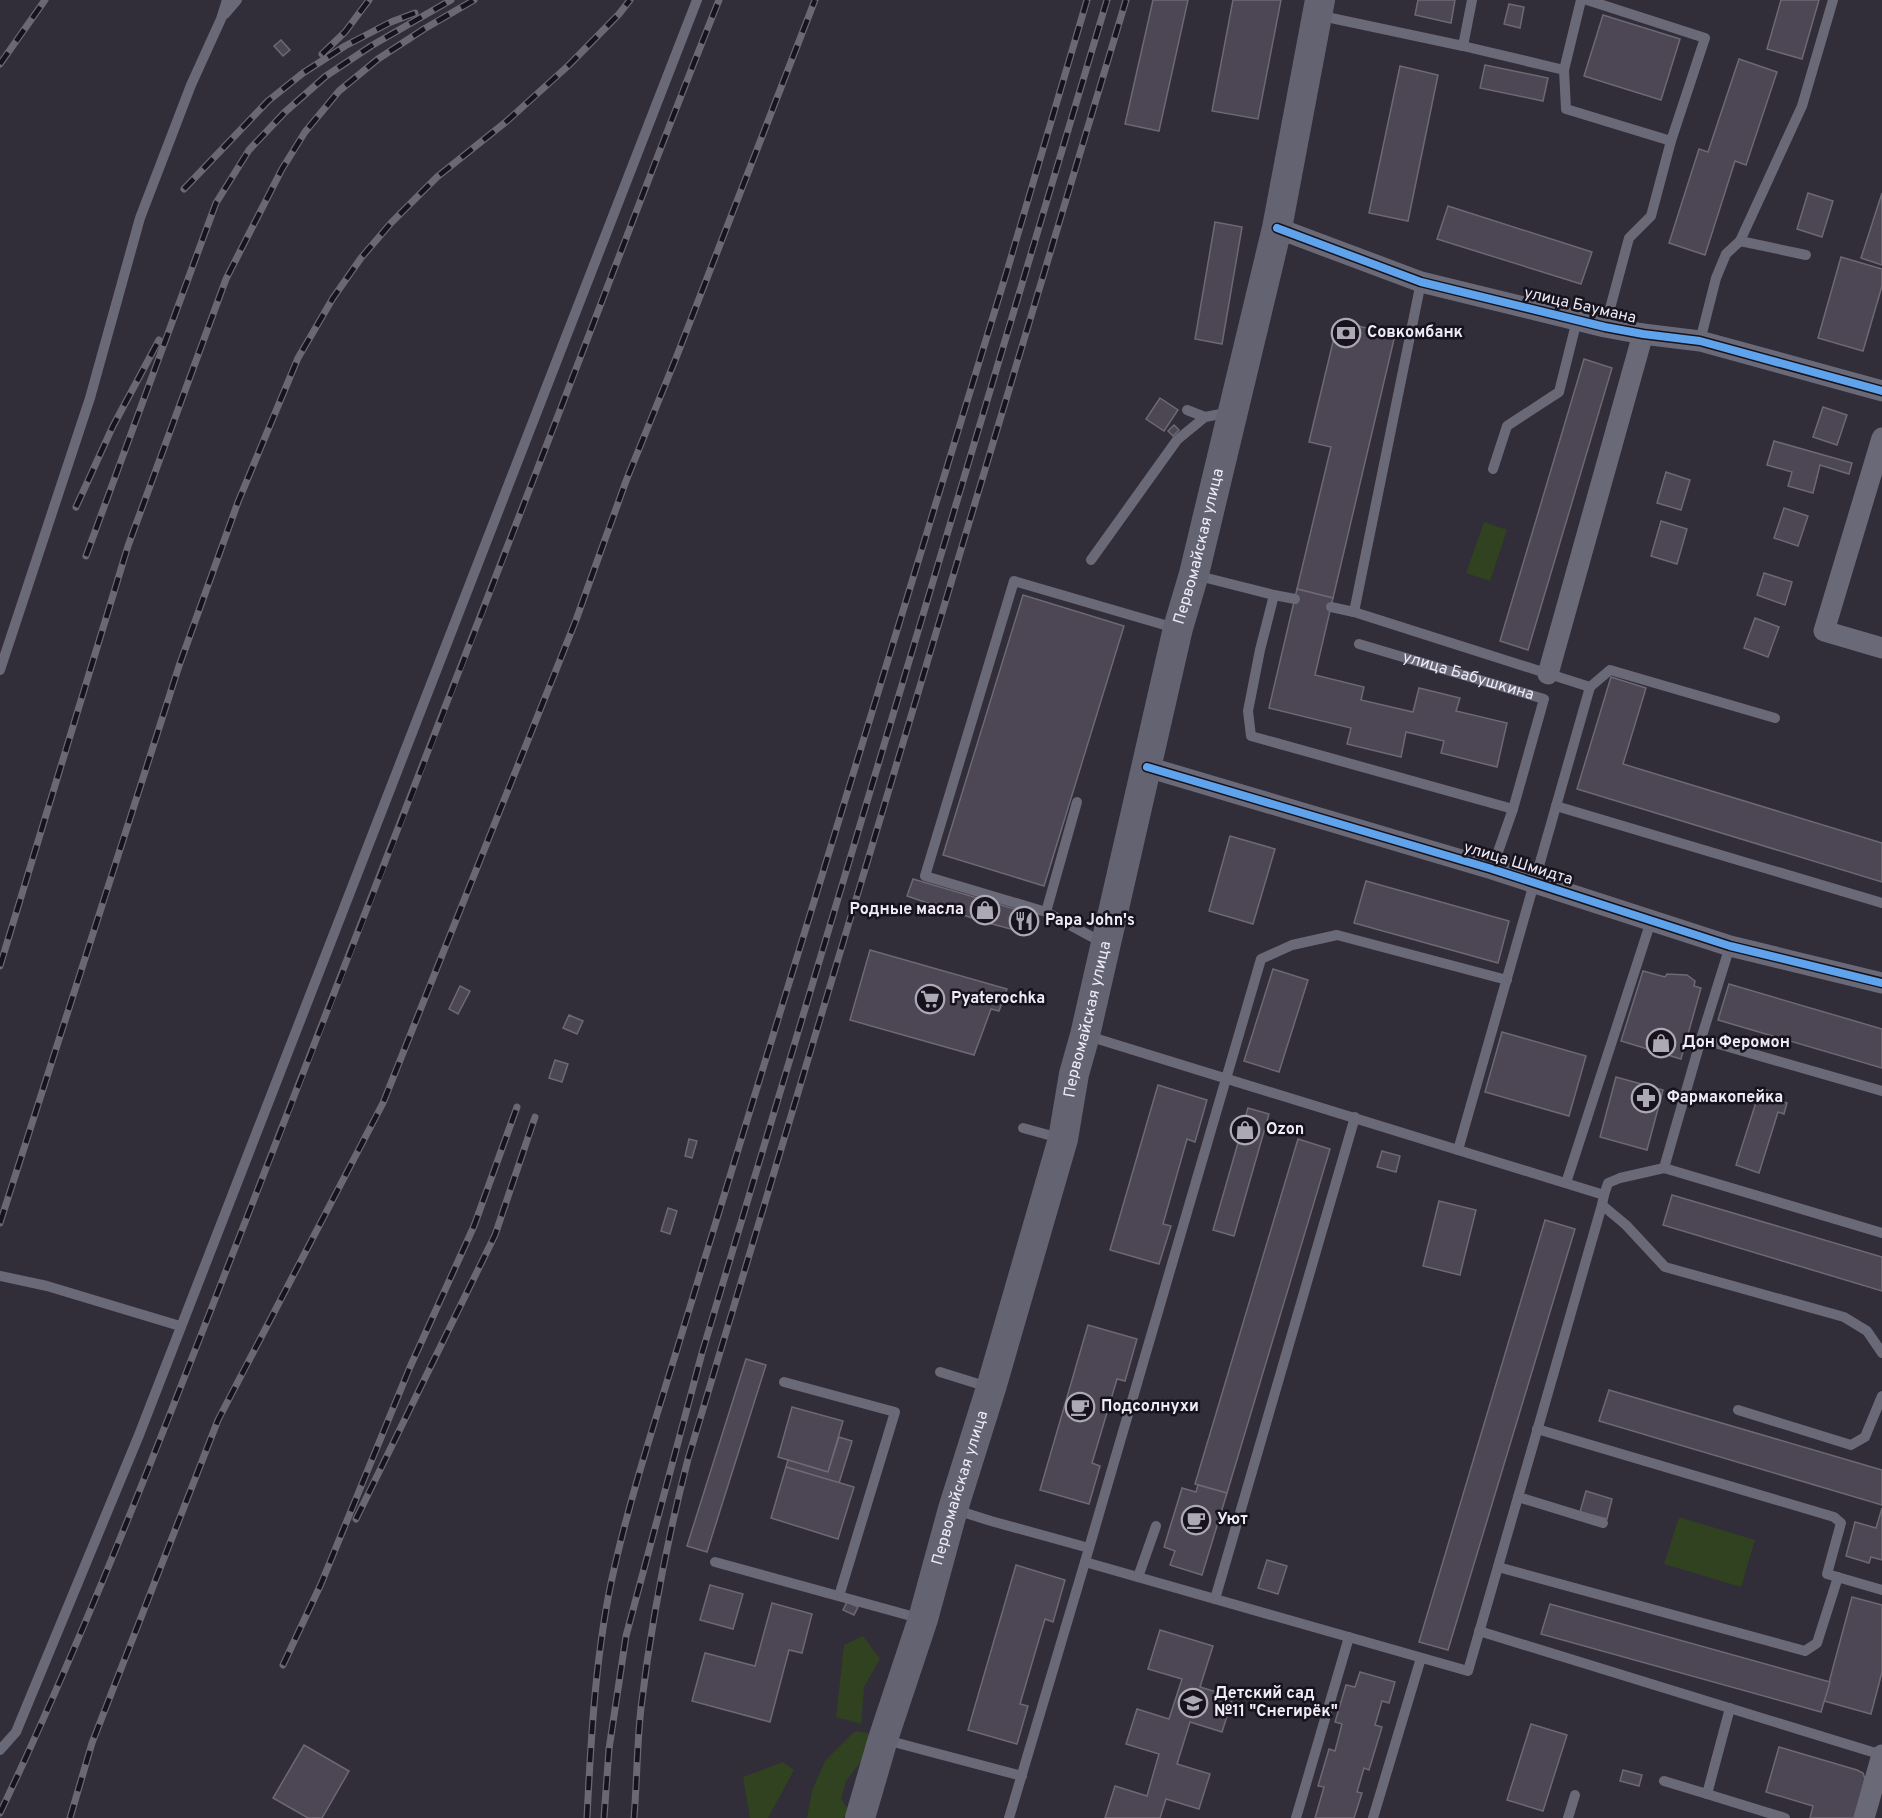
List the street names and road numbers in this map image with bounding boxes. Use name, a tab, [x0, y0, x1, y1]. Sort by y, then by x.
street label: улица Баумана	[1522, 283, 1638, 329]
street label: Первомайская улица	[1170, 467, 1229, 627]
street label: улица Бабушкина	[1400, 647, 1536, 705]
street label: улица Шмидта	[1461, 838, 1575, 890]
street label: Первомайская улица	[1060, 939, 1116, 1099]
street label: Первомайская улица	[928, 1408, 993, 1568]

